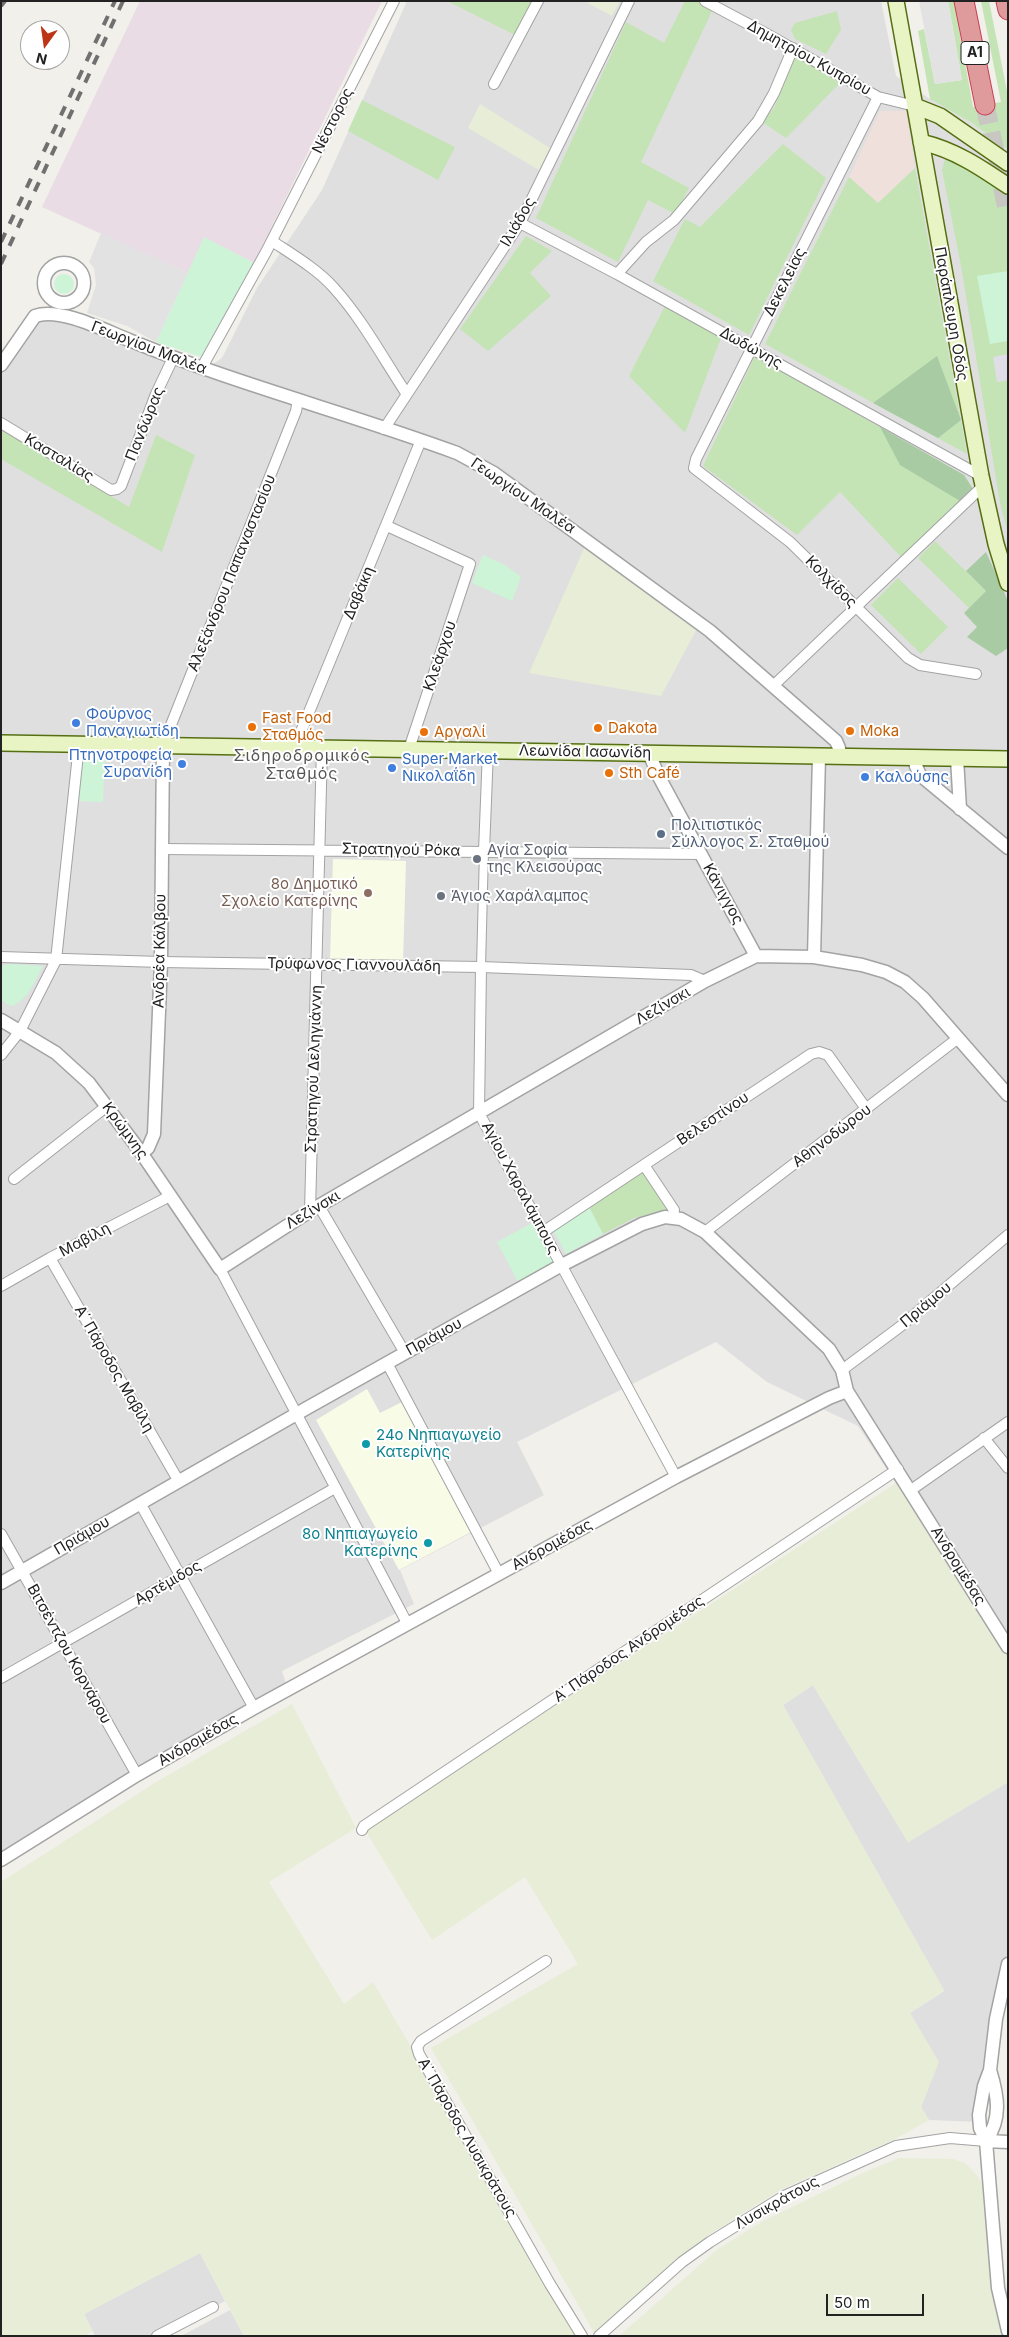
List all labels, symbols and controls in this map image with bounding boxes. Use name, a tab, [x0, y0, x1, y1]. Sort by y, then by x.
street label: Δημητρίου Κυπρίου	[744, 17, 874, 99]
north arrow	[20, 20, 70, 70]
road number: Α1	[961, 42, 989, 64]
text: N	[34, 50, 49, 69]
street label: Νέστορος	[309, 85, 357, 157]
street label: Ιλιάδος	[497, 194, 539, 250]
street label: Δεκελείας	[760, 245, 810, 319]
street label: Παράπλευρη Οδός	[930, 246, 972, 382]
street label: Γεωργίου Μαλέα	[89, 318, 209, 378]
street label: Δωδώνης	[717, 323, 785, 373]
street label: Πανδώρας	[122, 384, 168, 464]
street label: Κασταλίας	[21, 430, 97, 486]
street label: Γεωργίου Μαλέα	[467, 454, 579, 538]
street label: Αλεξάνδρου Παπαναστασίου	[184, 472, 280, 674]
street label: Κολχίδος	[801, 552, 861, 612]
street label: Δαβάκη	[340, 564, 378, 622]
street label: Κλεάρχου	[420, 619, 460, 693]
place label: Φούρνος Παναγιωτίδη	[86, 705, 179, 740]
place label: Fast Food Σταθμός	[262, 709, 331, 744]
marker: Φούρνος Παναγιωτίδη	[70, 717, 82, 729]
place label: Dakota	[608, 719, 658, 737]
marker: Fast Food Σταθμός	[246, 721, 258, 733]
marker: Dakota	[592, 722, 604, 734]
place label: Moka	[860, 722, 899, 740]
place label: Αργαλί	[434, 723, 486, 741]
marker: Moka	[844, 725, 856, 737]
marker: Αργαλί	[418, 726, 430, 738]
street label: Λεωνίδα Ιασωνίδη	[519, 742, 651, 762]
place label: Πτηνοτροφεία Συρανίδη	[69, 746, 172, 781]
district label: Σιδηροδρομικός Σταθμός	[232, 746, 372, 784]
place label: Super Market Νικολαΐδη	[402, 750, 498, 785]
marker: Πτηνοτροφεία Συρανίδη	[176, 758, 188, 770]
marker: Super Market Νικολαΐδη	[386, 762, 398, 774]
place label: Sth Café	[619, 764, 680, 782]
marker: Sth Café	[603, 767, 615, 779]
place label: Καλούσης	[875, 768, 949, 786]
marker: Καλούσης	[859, 771, 871, 783]
place label: Πολιτιστικός Σύλλογος Σ. Σταθμού	[671, 816, 829, 851]
marker: Πολιτιστικός Σύλλογος Σ. Σταθμού	[655, 828, 667, 840]
street label: Στρατηγού Ρόκα	[342, 840, 460, 860]
place label: Αγία Σοφία της Κλεισούρας	[487, 841, 602, 876]
marker: Αγία Σοφία της Κλεισούρας	[471, 853, 483, 865]
street label: Κάνιγγος	[699, 860, 747, 928]
place label: 8ο Δημοτικό Σχολείο Κατερίνης	[221, 875, 358, 910]
marker: 8ο Δημοτικό Σχολείο Κατερίνης	[362, 887, 374, 899]
place label: Άγιος Χαράλαμπος	[451, 887, 589, 905]
marker: Άγιος Χαράλαμπος	[435, 890, 447, 902]
street label: Ανδρέα Κάλβου	[150, 894, 170, 1008]
street label: Τρύφωνος Γιαννουλάδη	[267, 954, 441, 976]
street label: Λεζίνσκι	[632, 983, 694, 1029]
street label: Στρατηγού Δεληγιάννη	[302, 985, 326, 1153]
street label: Βελεστίνου	[674, 1088, 752, 1150]
street label: Κρώμνης	[98, 1099, 152, 1163]
street label: Αθηνοδώρου	[789, 1101, 875, 1171]
street label: Αγίου Χαραλάμπους	[478, 1119, 562, 1257]
street label: Λεζίνσκι	[283, 1187, 343, 1233]
street label: Μαβίλη	[56, 1219, 114, 1261]
street label: Πριάμου	[897, 1278, 955, 1332]
street label: Α΄ Πάροδος Μαβίλη	[70, 1302, 158, 1436]
street label: Πριάμου	[403, 1314, 465, 1360]
place label: 24ο Νηπιαγωγείο Κατερίνης	[376, 1426, 501, 1461]
marker: 24ο Νηπιαγωγείο Κατερίνης	[360, 1438, 372, 1450]
street label: Πριάμου	[51, 1513, 113, 1559]
street label: Ανδρομέδας	[509, 1516, 595, 1574]
street label: Ανδρομέδας	[927, 1523, 989, 1609]
place label: 8ο Νηπιαγωγείο Κατερίνης	[302, 1525, 418, 1560]
marker: 8ο Νηπιαγωγείο Κατερίνης	[422, 1537, 434, 1549]
street label: Αρτέμιδος	[132, 1557, 204, 1609]
street label: Βιτσέντζου Κορνάρου	[23, 1581, 115, 1727]
street label: Α΄ Πάροδος Ανδρομέδας	[550, 1592, 708, 1706]
street label: Ανδρομέδας	[155, 1710, 241, 1770]
street label: Α΄ Πάροδος Λυσικράτους	[414, 2055, 520, 2221]
street label: Λυσικράτους	[732, 2173, 822, 2233]
scale bar	[829, 2284, 926, 2316]
text: 50 m	[834, 2293, 870, 2312]

